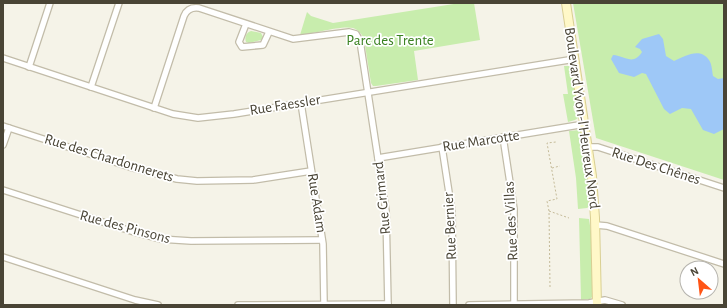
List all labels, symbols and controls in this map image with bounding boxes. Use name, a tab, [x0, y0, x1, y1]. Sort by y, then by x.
street label: Boulevard Yvon-l'Heureux Nord	[562, 26, 602, 210]
park label: Parc des Trente	[346, 33, 434, 48]
street label: Rue Faessler	[249, 92, 322, 118]
street label: Rue Marcotte	[441, 127, 521, 154]
street label: Rue des Chardonnerets	[43, 131, 175, 185]
street label: Rue Des Chênes	[610, 145, 702, 187]
street label: Rue Grimard	[371, 160, 393, 235]
street label: Rue Adam	[305, 172, 329, 234]
street label: Rue des Villas	[501, 181, 521, 261]
street label: Rue Bernier	[441, 192, 459, 260]
street label: Rue des Pinsons	[78, 208, 172, 246]
north arrow	[679, 260, 719, 300]
text: N	[689, 265, 701, 278]

